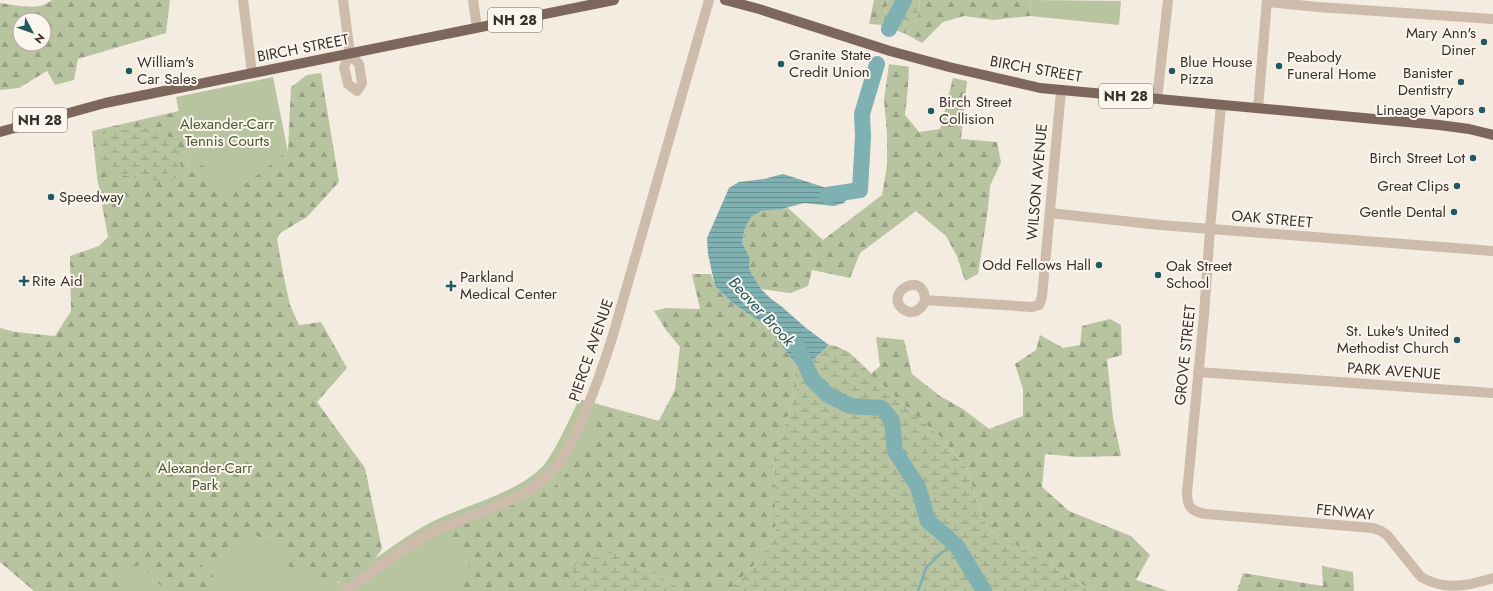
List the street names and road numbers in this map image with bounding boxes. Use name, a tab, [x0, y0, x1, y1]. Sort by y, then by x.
road number: NH 28	[488, 8, 542, 32]
street label: BIRCH STREET	[255, 28, 351, 68]
street label: BIRCH STREET	[988, 50, 1084, 88]
road number: NH 28	[1099, 84, 1153, 108]
road number: NH 28	[13, 108, 67, 132]
street label: WILSON AVENUE	[1021, 123, 1053, 241]
street label: OAK STREET	[1231, 204, 1313, 234]
street label: PIERCE AVENUE	[563, 296, 619, 404]
street label: GROVE STREET	[1169, 304, 1201, 406]
street label: PARK AVENUE	[1346, 357, 1442, 385]
street label: FENWAY	[1315, 498, 1376, 526]

